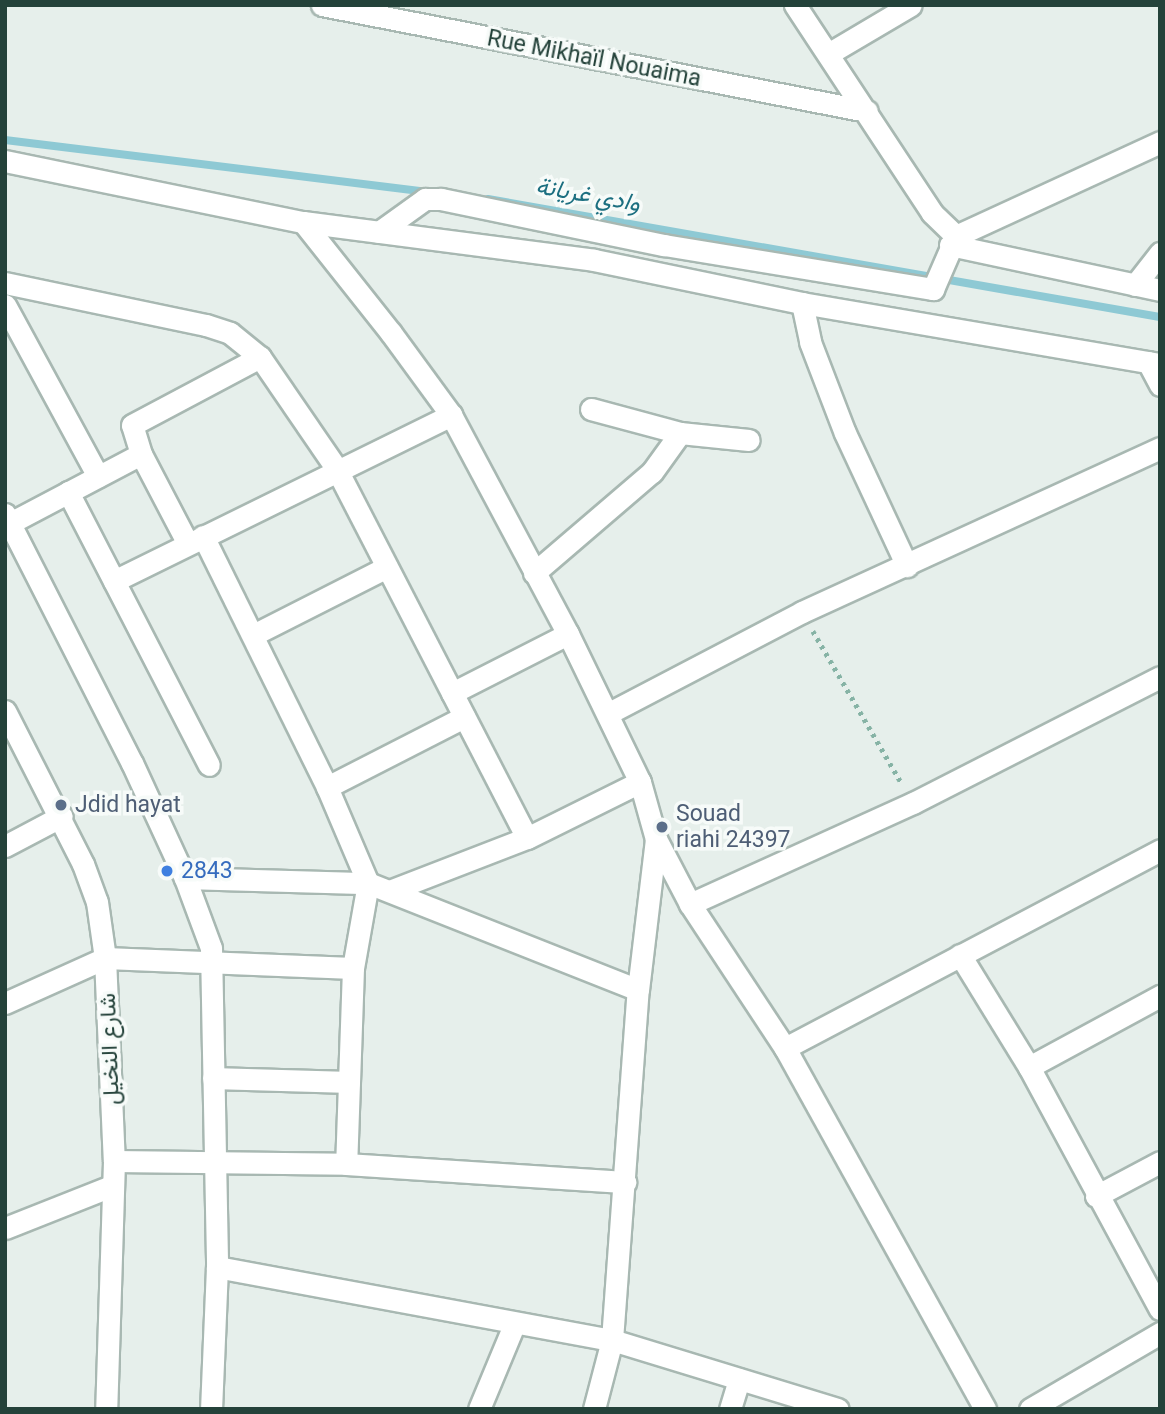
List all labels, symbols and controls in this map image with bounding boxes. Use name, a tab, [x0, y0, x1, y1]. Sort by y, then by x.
street label: Rue Mikhaïl Nouaima	[485, 25, 703, 93]
water label: وادي غريانة	[534, 172, 642, 218]
place label: Jdid hayat	[75, 791, 181, 819]
marker: Jdid hayat	[53, 797, 69, 813]
place label: Souad riahi 24397	[676, 800, 790, 854]
marker: Souad riahi 24397	[654, 819, 670, 835]
place label: 2843	[181, 857, 233, 885]
marker: 2843	[159, 863, 175, 879]
street label: شارع النخيل	[94, 993, 126, 1105]

